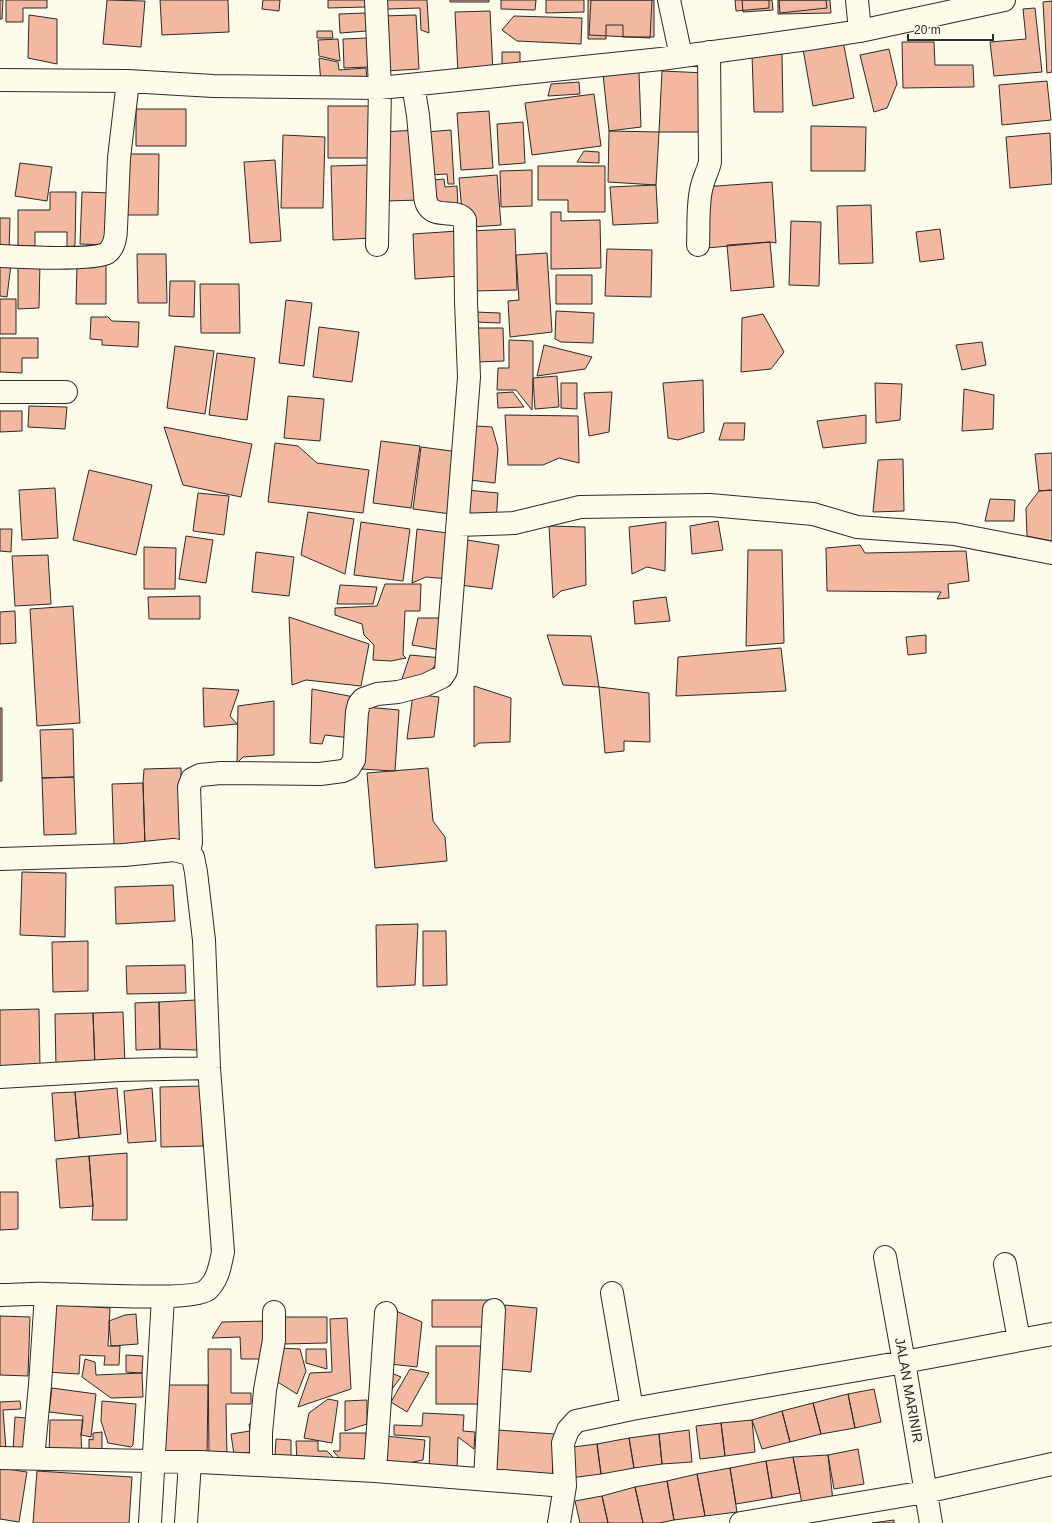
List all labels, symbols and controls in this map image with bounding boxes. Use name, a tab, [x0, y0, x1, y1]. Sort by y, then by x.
scale bar	[908, 16, 993, 42]
text: 20 m	[914, 23, 941, 37]
street label: JALAN MARINIR	[892, 1336, 926, 1444]

